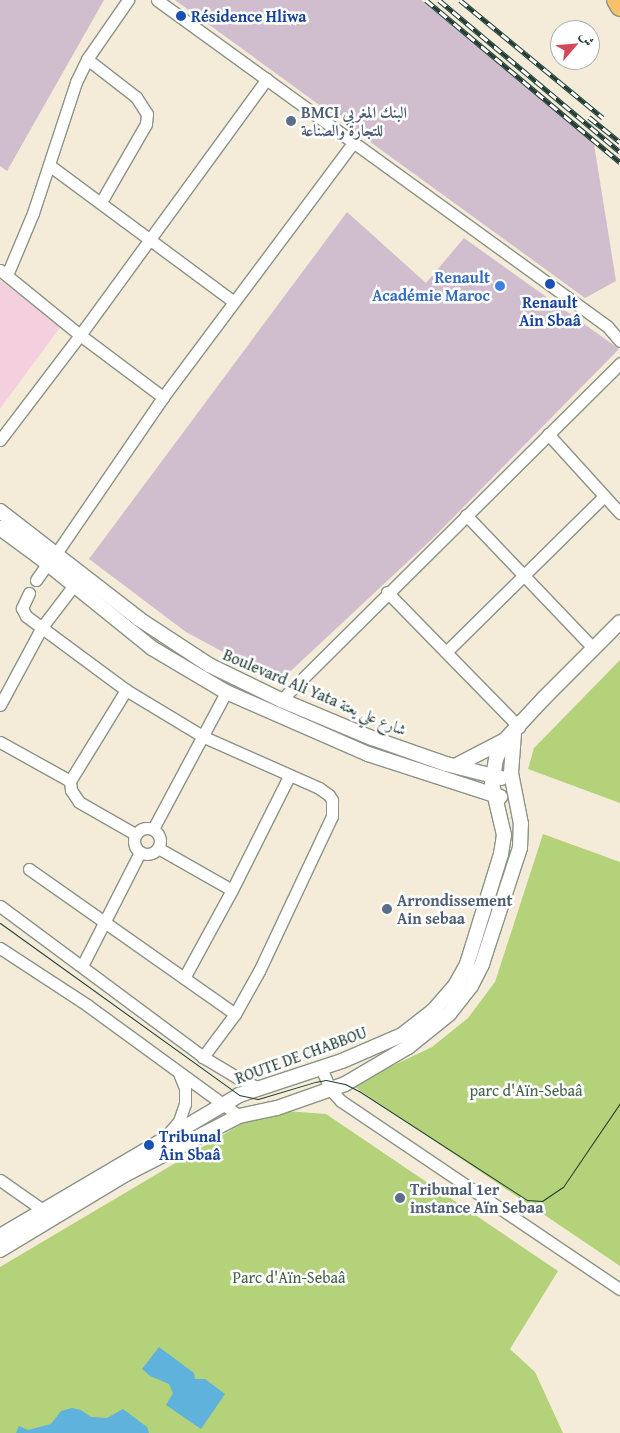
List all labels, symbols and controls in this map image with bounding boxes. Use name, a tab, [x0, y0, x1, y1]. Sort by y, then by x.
place label: Résidence Hliwa	[191, 6, 306, 26]
marker: Résidence Hliwa	[175, 10, 187, 22]
north arrow	[550, 20, 600, 70]
text: ش	[575, 28, 600, 49]
place label: BMCI البنك المغربي للتجارة والصناعة	[301, 102, 407, 140]
marker: BMCI البنك المغربي للتجارة والصناعة	[285, 115, 297, 127]
place label: Renault Académie Maroc	[372, 267, 490, 305]
marker: Renault Ain Sbaâ	[544, 278, 556, 290]
marker: Renault Académie Maroc	[494, 280, 506, 292]
place label: Renault Ain Sbaâ	[519, 292, 581, 330]
street label: Boulevard Ali Yata شارع علي يعتة	[220, 645, 410, 739]
place label: Arrondissement Ain sebaa	[397, 890, 512, 928]
marker: Arrondissement Ain sebaa	[381, 903, 393, 915]
street label: ROUTE DE CHABBOU	[232, 1022, 370, 1088]
park label: parc d'Aïn-Sebaâ	[469, 1080, 583, 1100]
place label: Tribunal Âin Sbaâ	[159, 1126, 221, 1164]
marker: Tribunal Âin Sbaâ	[143, 1139, 155, 1151]
place label: Tribunal 1er instance Aïn Sebaa	[410, 1179, 543, 1217]
marker: Tribunal 1er instance Aïn Sebaa	[394, 1192, 406, 1204]
park label: Parc d'Aïn-Sebaâ	[232, 1267, 346, 1287]

